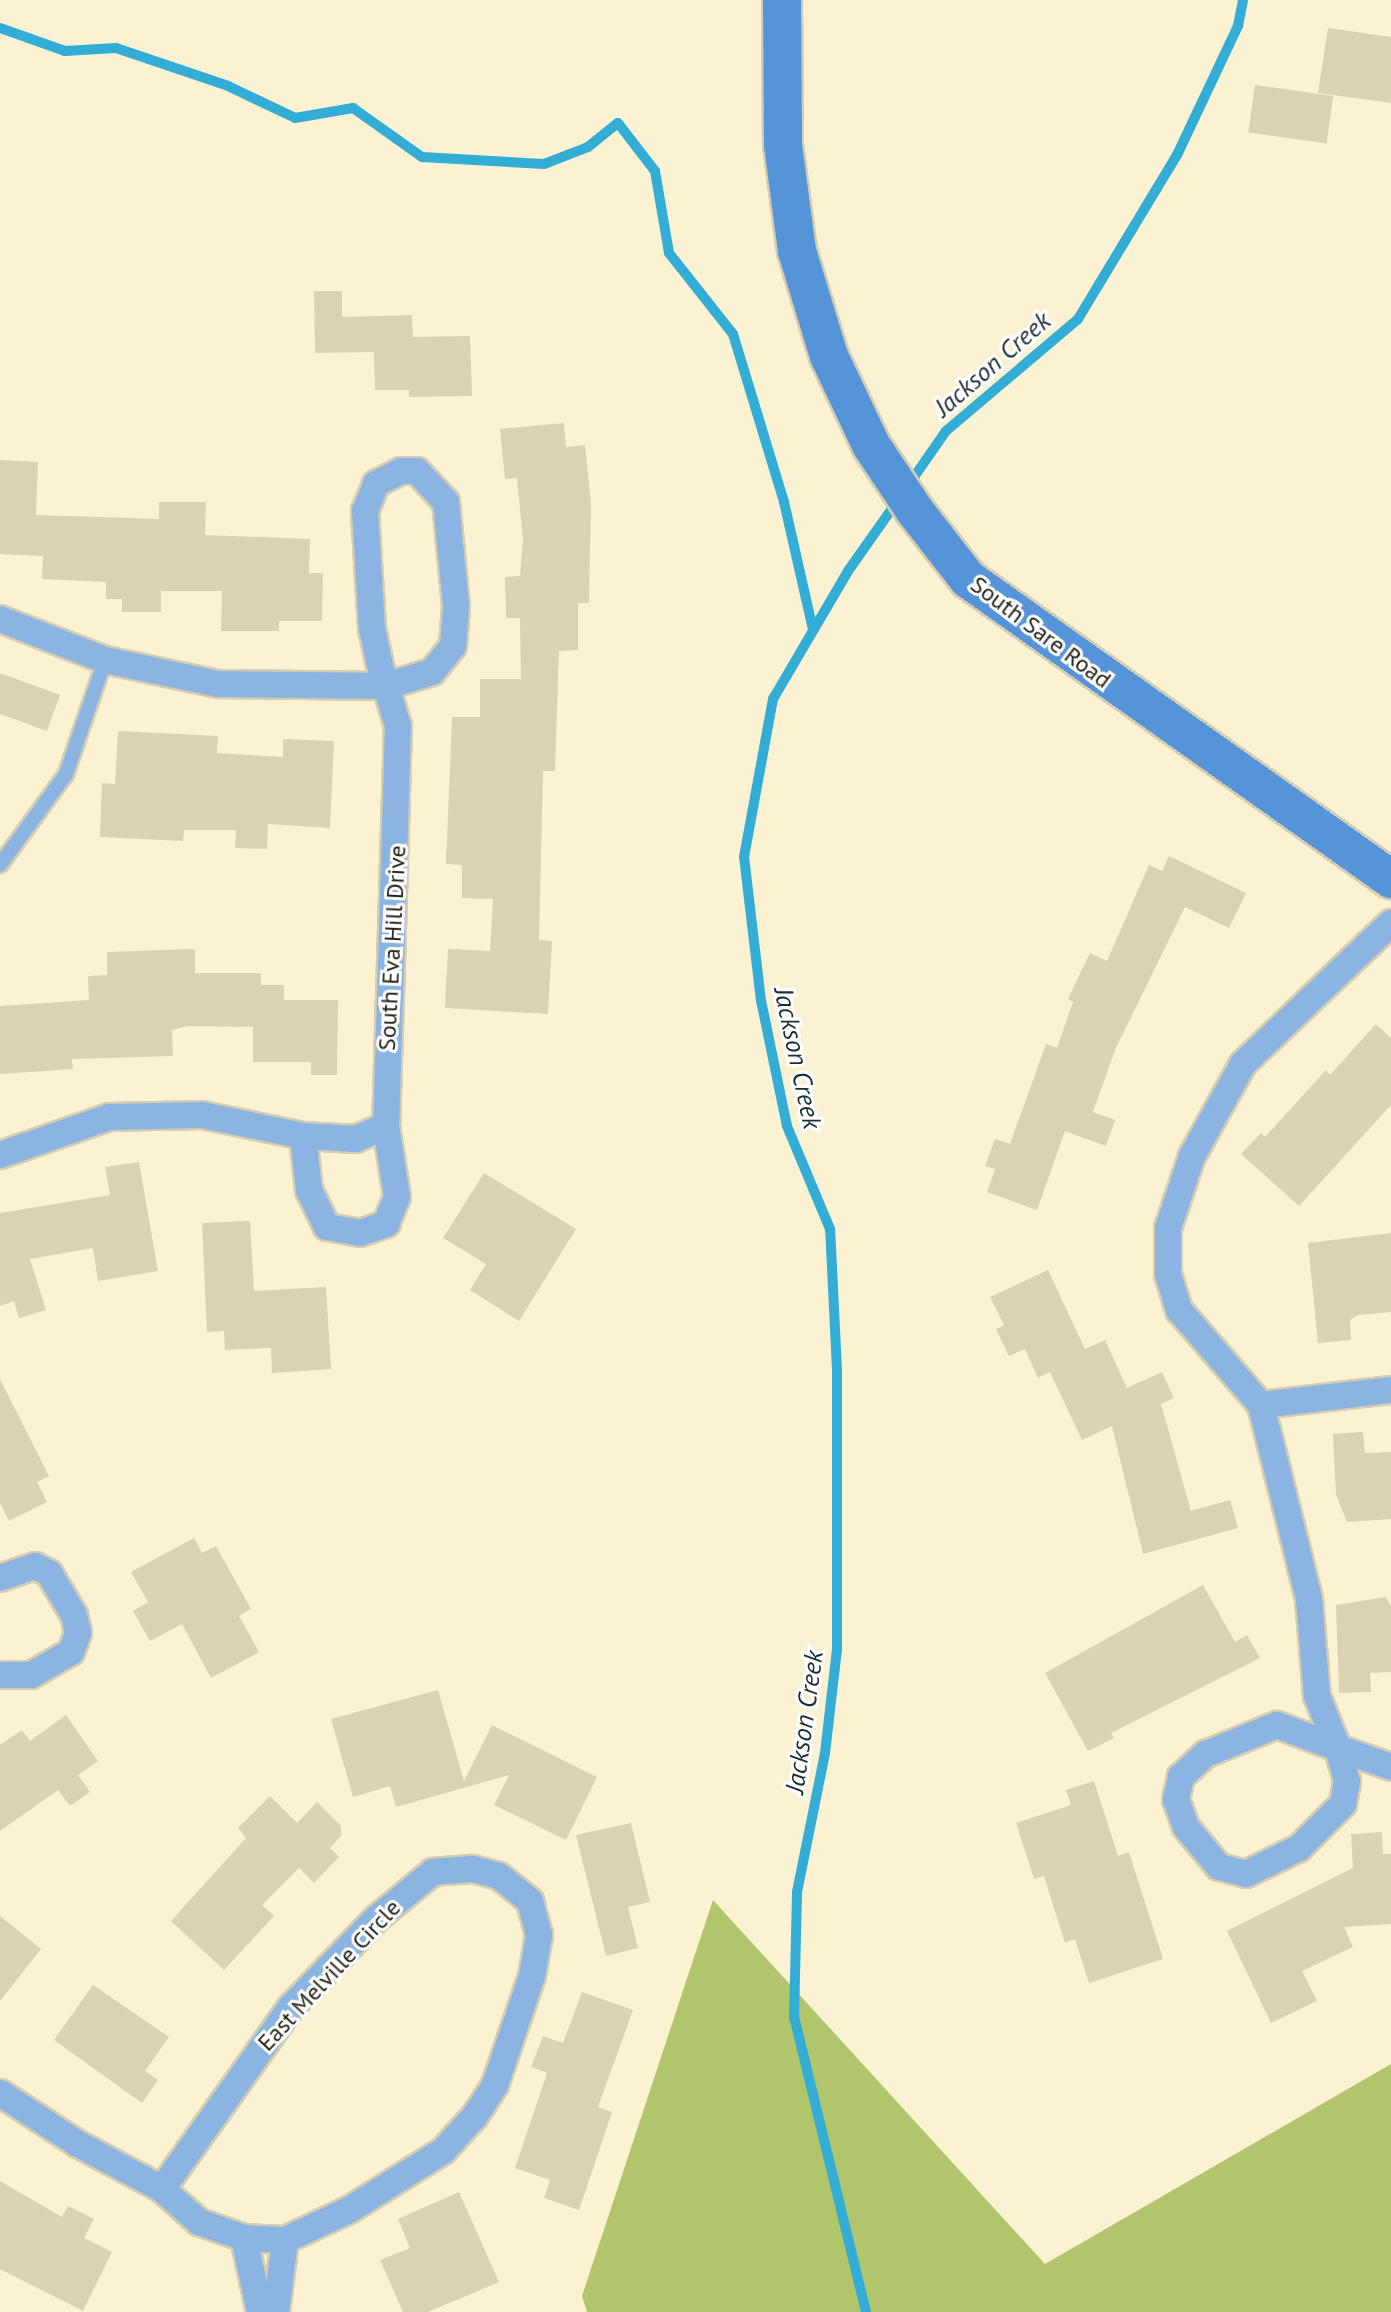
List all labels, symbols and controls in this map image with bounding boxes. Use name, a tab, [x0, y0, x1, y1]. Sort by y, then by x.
water label: Jackson Creek	[927, 305, 1057, 423]
street label: South Sare Road	[965, 570, 1117, 694]
street label: South Eva Hill Drive	[372, 845, 412, 1051]
water label: Jackson Creek	[768, 984, 828, 1132]
water label: Jackson Creek	[779, 1649, 829, 1795]
street label: East Melville Circle	[251, 1893, 407, 2057]

